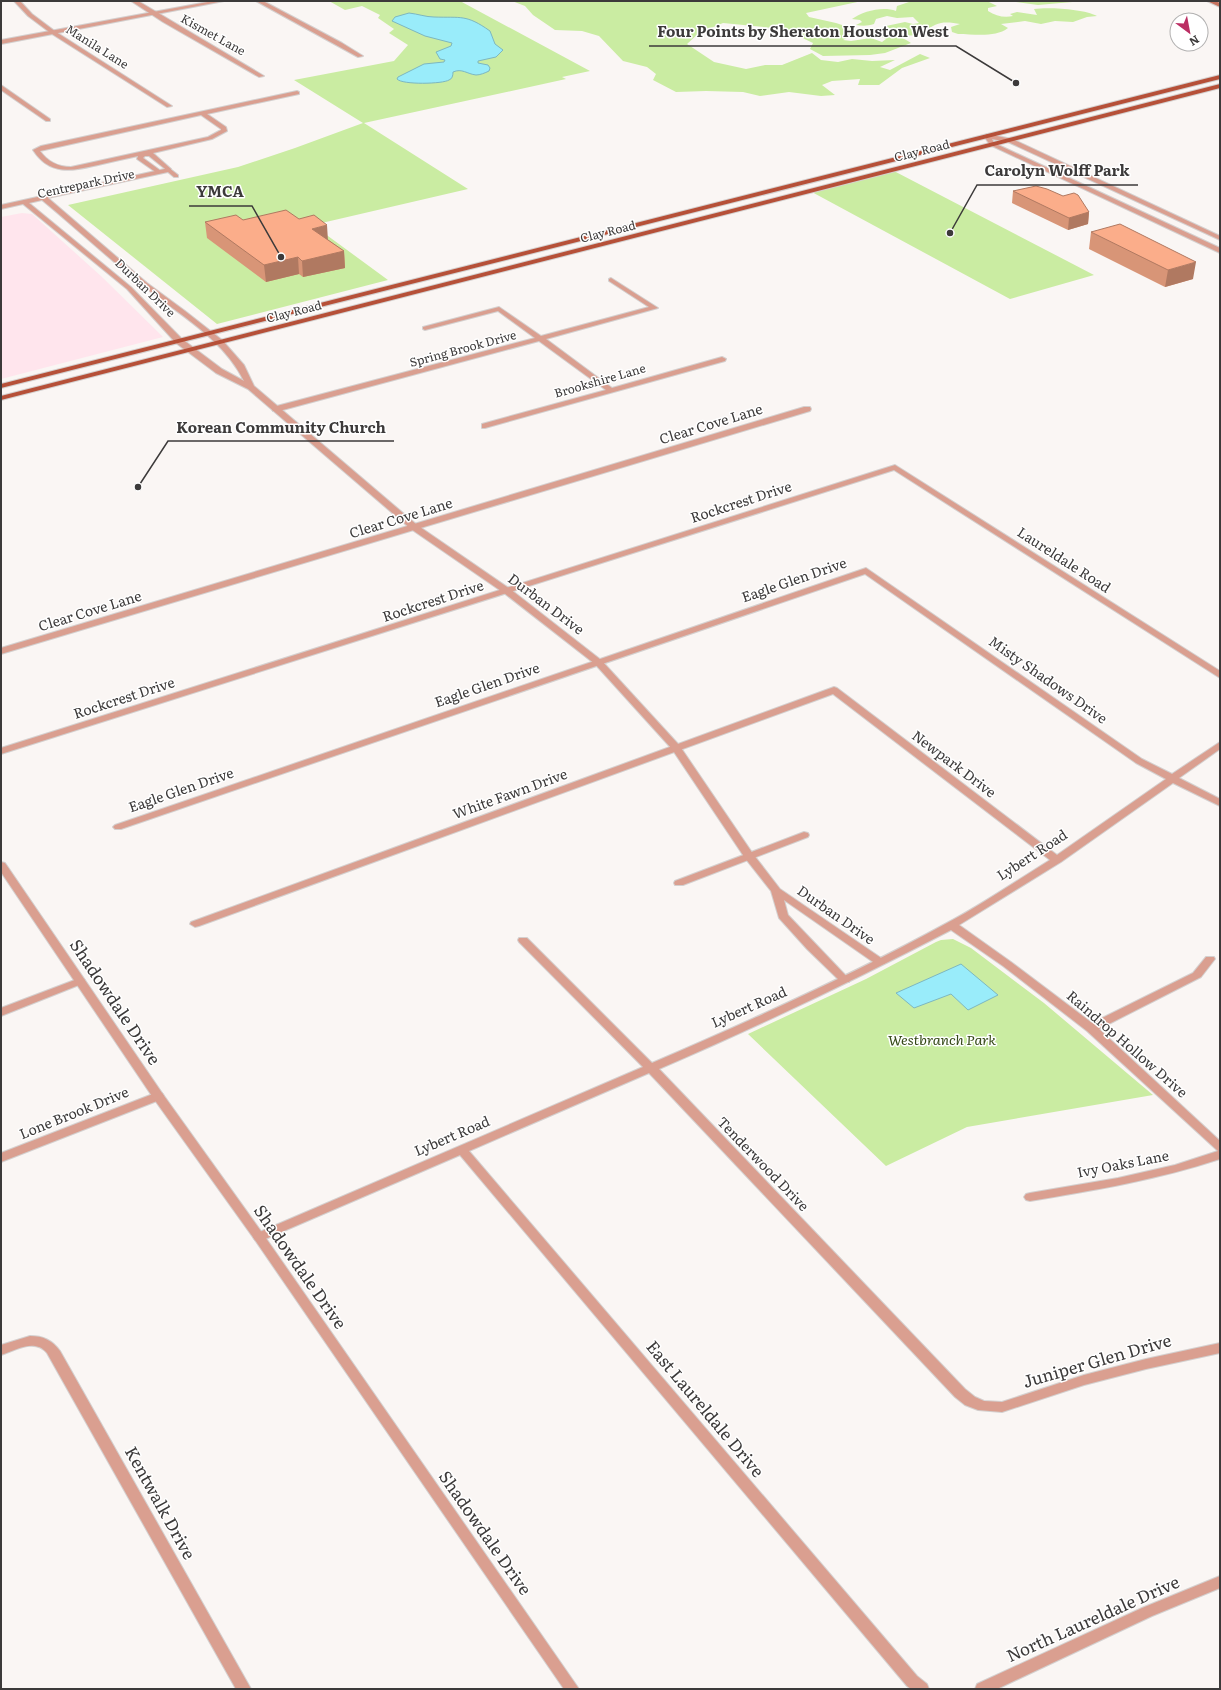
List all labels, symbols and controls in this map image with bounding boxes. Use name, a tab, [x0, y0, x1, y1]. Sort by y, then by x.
street label: Kismet Lane	[178, 9, 249, 59]
north arrow	[1169, 12, 1209, 52]
callout: Four Points by Sheraton Houston West	[649, 19, 956, 46]
text: Four Points by Sheraton Houston West	[657, 19, 949, 42]
street label: Manila Lane	[63, 20, 132, 73]
text: N	[1187, 32, 1203, 51]
street label: Clay Road	[892, 134, 952, 166]
callout: Carolyn Wolff Park	[977, 158, 1138, 185]
text: Carolyn Wolff Park	[984, 158, 1131, 181]
street label: Centrepark Drive	[36, 164, 136, 202]
callout: YMCA	[189, 179, 252, 206]
text: YMCA	[196, 179, 244, 202]
street label: Clay Road	[578, 215, 638, 247]
street label: Durban Drive	[111, 254, 180, 321]
street label: Clay Road	[264, 295, 324, 327]
street label: Spring Brook Drive	[407, 325, 518, 371]
street label: Brookshire Lane	[552, 358, 648, 402]
street label: Clear Cove Lane	[657, 398, 765, 448]
callout: Korean Community Church	[168, 414, 394, 441]
text: Korean Community Church	[176, 415, 386, 438]
street label: Rockcrest Drive	[688, 475, 794, 527]
street label: Clear Cove Lane	[347, 492, 455, 542]
street label: Laureldale Road	[1014, 521, 1116, 597]
street label: Eagle Glen Drive	[739, 552, 849, 606]
street label: Durban Drive	[504, 568, 589, 638]
street label: Rockcrest Drive	[380, 574, 486, 626]
street label: Clear Cove Lane	[36, 585, 144, 635]
street label: Misty Shadows Drive	[985, 631, 1112, 728]
street label: Eagle Glen Drive	[432, 657, 542, 711]
street label: Rockcrest Drive	[71, 671, 177, 723]
street label: Newpark Drive	[908, 725, 1001, 801]
street label: Eagle Glen Drive	[126, 762, 236, 816]
street label: White Fawn Drive	[450, 763, 570, 823]
street label: Lybert Road	[992, 824, 1071, 884]
street label: Durban Drive	[794, 880, 879, 948]
street label: Shadowdale Drive	[65, 933, 168, 1069]
street label: Lybert Road	[708, 980, 790, 1032]
street label: Raindrop Hollow Drive	[1063, 985, 1192, 1101]
park label: Westbranch Park	[888, 1029, 996, 1049]
street label: Lone Brook Drive	[16, 1081, 131, 1143]
street label: Lybert Road	[411, 1110, 493, 1160]
street label: Tenderwood Drive	[713, 1112, 814, 1215]
street label: Ivy Oaks Lane	[1075, 1144, 1170, 1182]
street label: Shadowdale Drive	[249, 1199, 354, 1334]
street label: Juniper Glen Drive	[1019, 1326, 1174, 1393]
street label: East Laureldale Drive	[641, 1334, 771, 1482]
street label: Kentwalk Drive	[120, 1441, 203, 1564]
street label: Shadowdale Drive	[434, 1465, 539, 1600]
street label: North Laureldale Drive	[1002, 1568, 1183, 1667]

